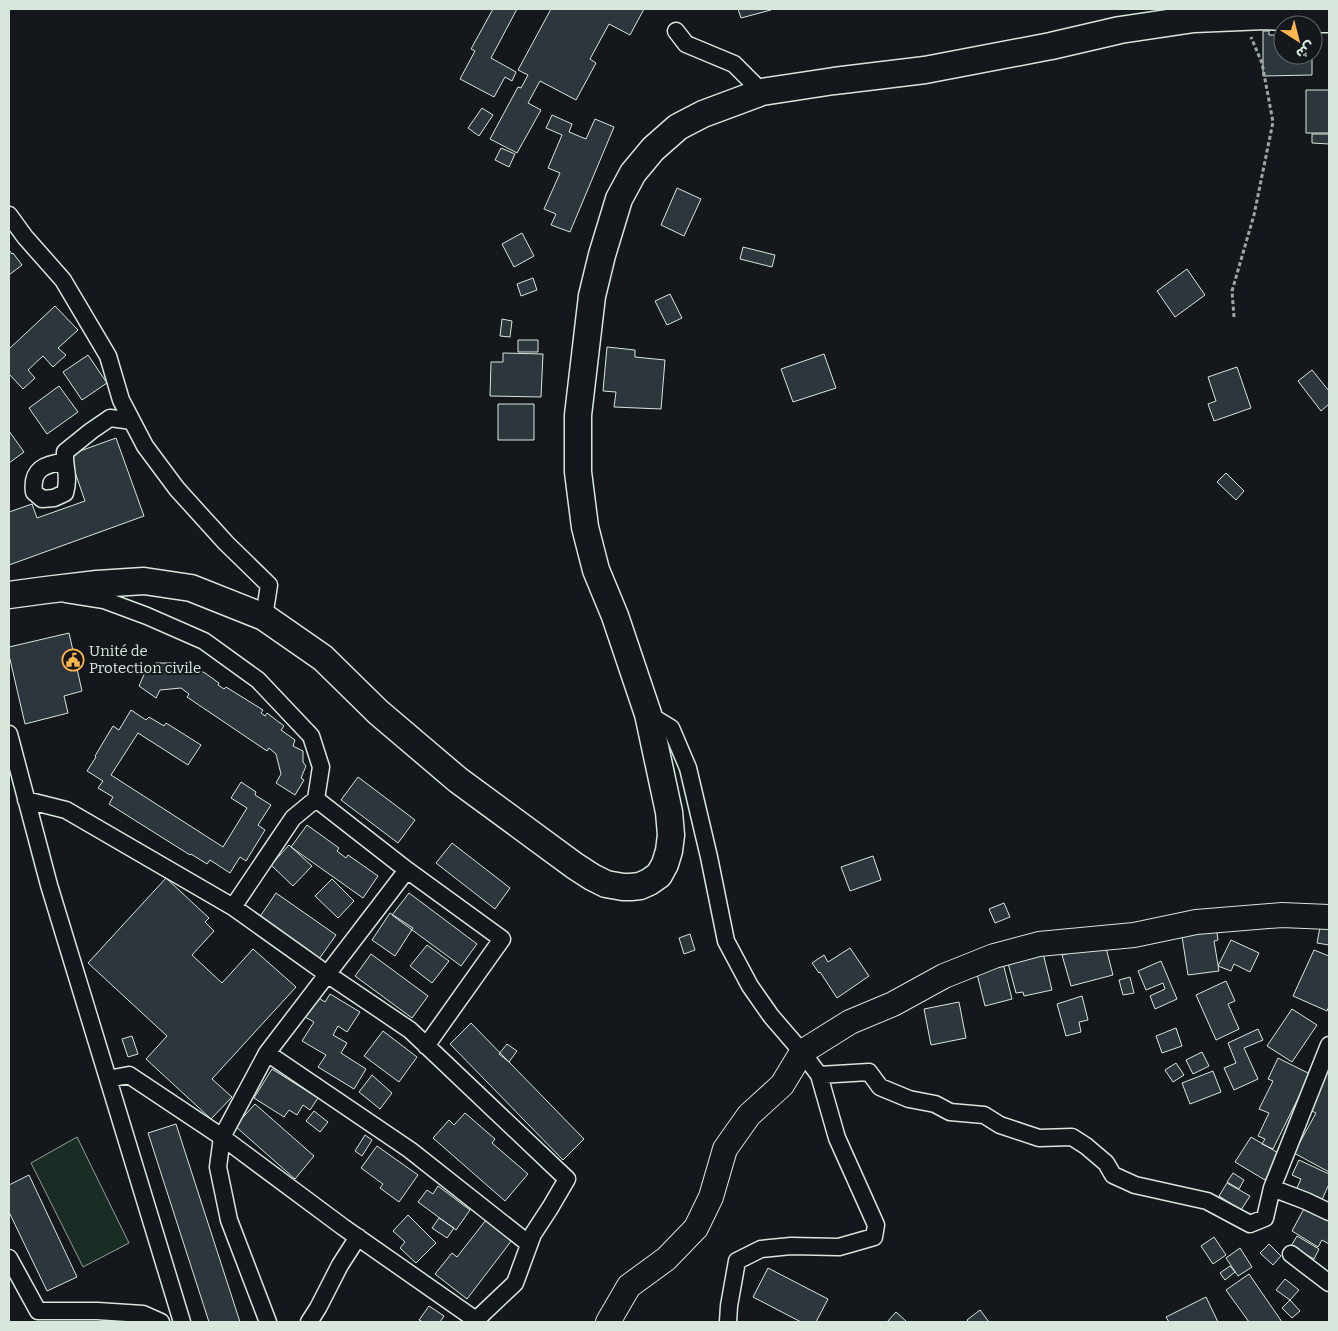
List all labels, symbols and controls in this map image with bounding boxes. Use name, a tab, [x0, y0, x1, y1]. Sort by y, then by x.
north arrow	[1273, 15, 1323, 65]
text: ش	[1293, 38, 1318, 63]
place label: Unité de Protection civile	[89, 642, 201, 677]
public building icon: Unité de Protection civile	[61, 648, 85, 672]

